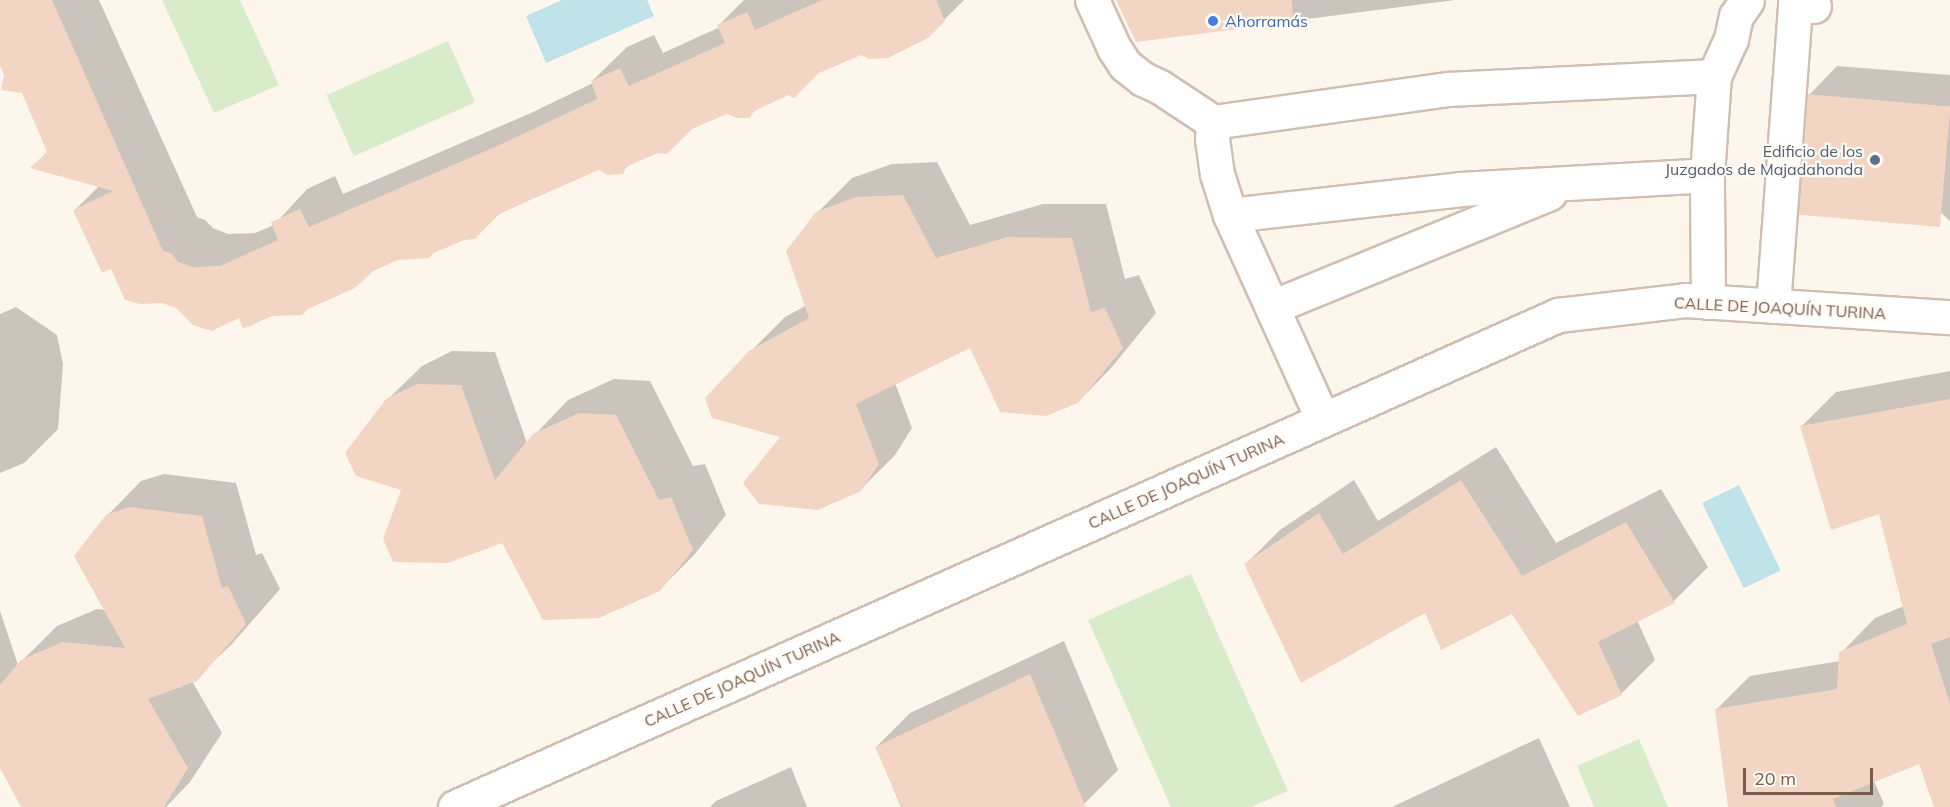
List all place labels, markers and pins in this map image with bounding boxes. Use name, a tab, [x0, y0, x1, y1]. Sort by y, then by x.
place label: Ahorramás	[1225, 11, 1308, 31]
marker: Ahorramás	[1206, 14, 1220, 28]
place label: Edificio de los Juzgados de Majadahonda	[1665, 141, 1863, 179]
marker: Edificio de los Juzgados de Majadahonda	[1868, 153, 1882, 167]

